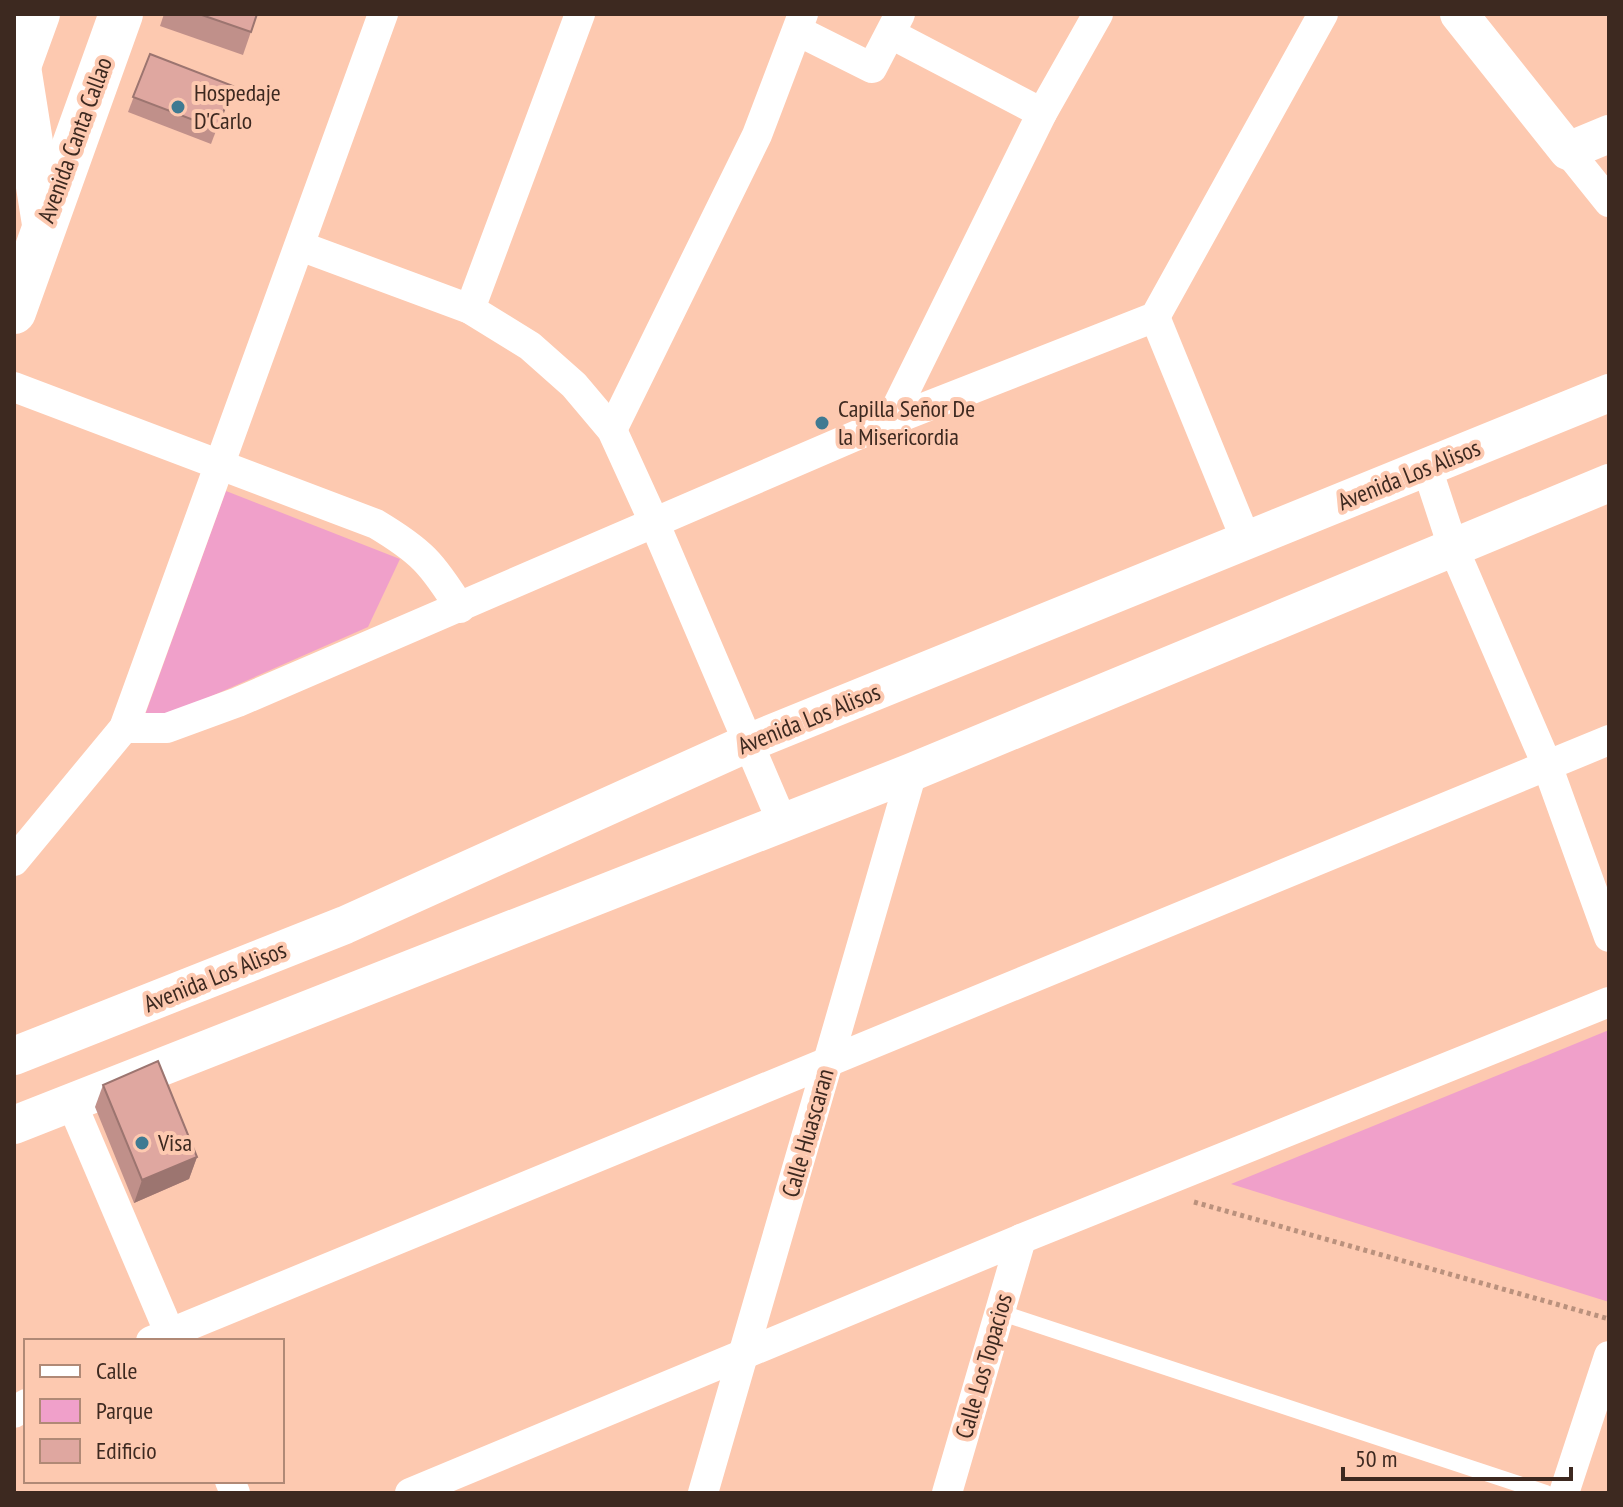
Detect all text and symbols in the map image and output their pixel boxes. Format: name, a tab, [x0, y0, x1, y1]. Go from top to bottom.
street label: Avenida Canta Callao	[30, 53, 119, 227]
place label: Hospedaje D'Carlo	[194, 77, 281, 136]
marker: Hospedaje D'Carlo	[169, 98, 187, 116]
place label: Capilla Señor De la Misericordia	[838, 393, 975, 452]
marker: Capilla Señor De la Misericordia	[813, 414, 831, 432]
street label: Avenida Los Alisos	[1333, 432, 1485, 517]
street label: Avenida Los Alisos	[733, 676, 885, 761]
street label: Avenida Los Alisos	[139, 934, 291, 1019]
street label: Calle Huascaran	[774, 1065, 841, 1201]
place label: Visa	[157, 1127, 192, 1158]
marker: Visa	[133, 1134, 151, 1152]
street label: Calle Los Topacios	[948, 1290, 1019, 1442]
legend	[24, 1339, 284, 1483]
text: Calle	[96, 1355, 137, 1386]
text: Parque	[96, 1395, 153, 1426]
scale bar	[1343, 1431, 1571, 1481]
text: Edificio	[96, 1435, 157, 1466]
text: 50 m	[1355, 1443, 1397, 1474]

